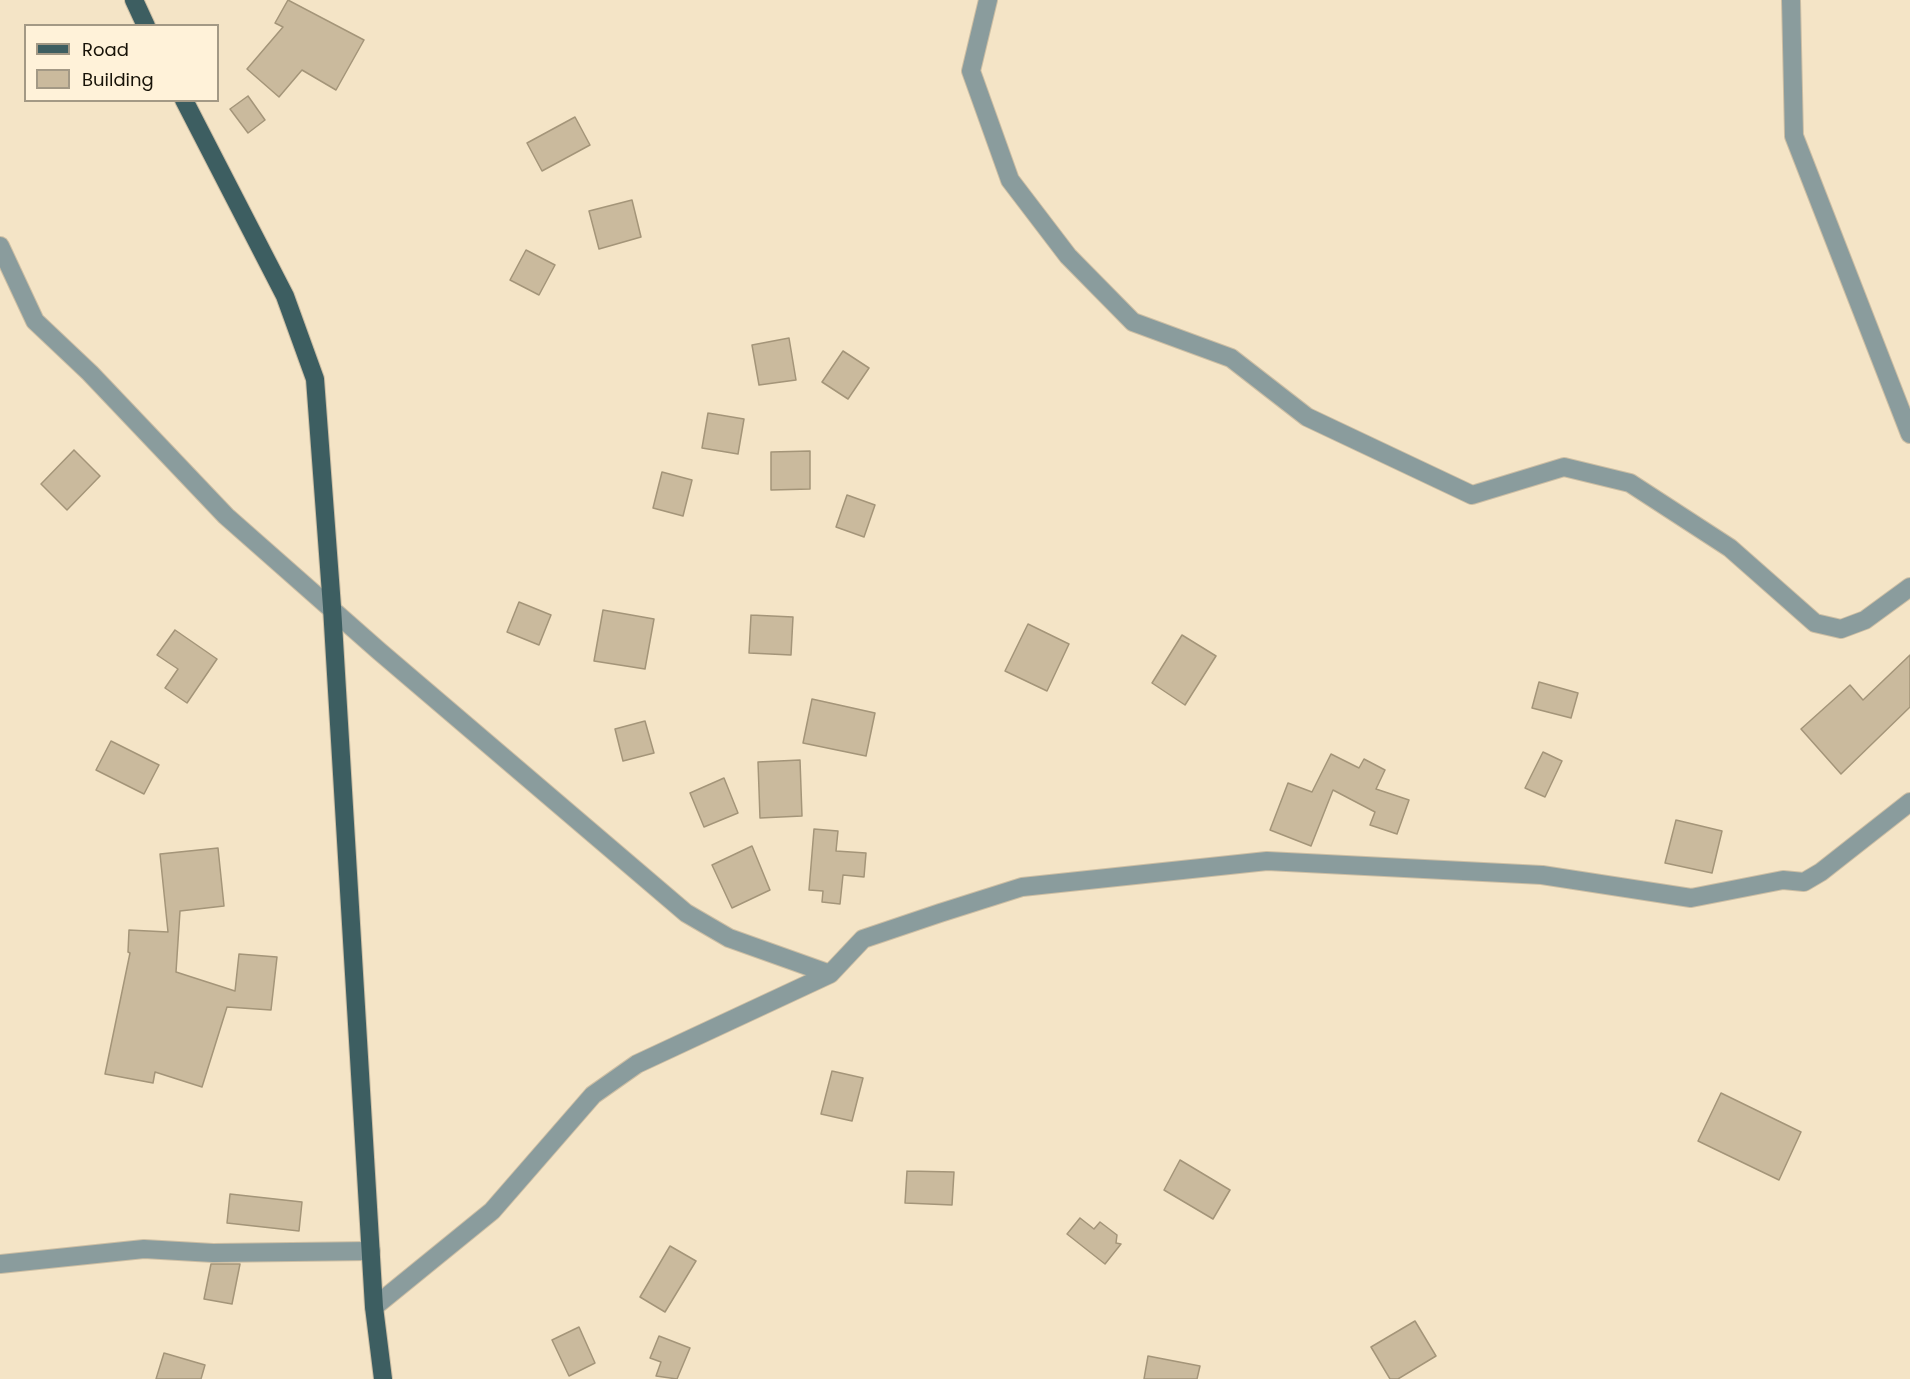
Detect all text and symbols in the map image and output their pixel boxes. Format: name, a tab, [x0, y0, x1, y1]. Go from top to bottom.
legend	[24, 24, 219, 102]
text: Road	[82, 37, 129, 62]
text: Building	[82, 67, 154, 92]

